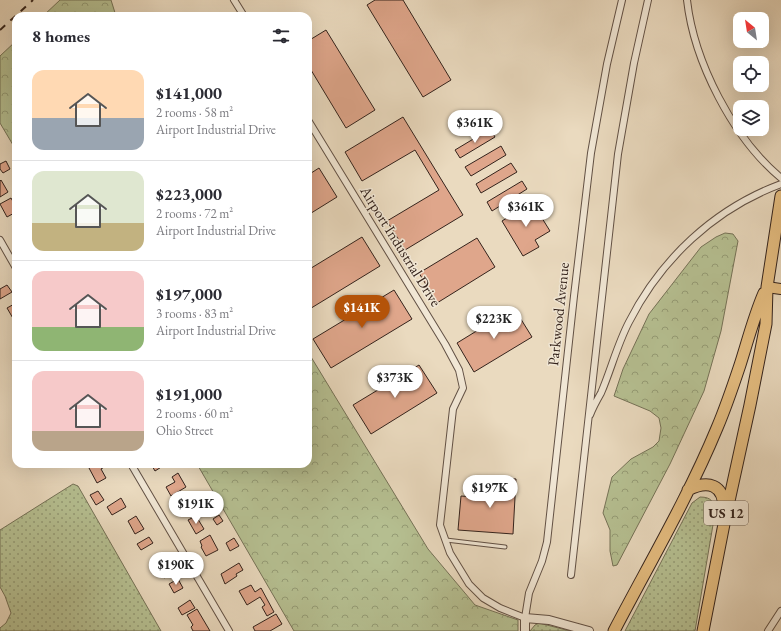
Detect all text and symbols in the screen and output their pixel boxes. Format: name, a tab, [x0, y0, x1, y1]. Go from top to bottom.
north arrow	[733, 12, 769, 48]
map controls	[733, 12, 769, 136]
text: 8 homes	[32, 25, 90, 47]
icon: filters	[270, 25, 292, 47]
button: locate	[733, 56, 769, 92]
text: $141,000	[156, 82, 222, 104]
icon: home	[64, 86, 112, 134]
button: layers	[733, 100, 769, 136]
text: 2 rooms · 58 m²	[156, 104, 233, 121]
pin: $361K	[447, 110, 503, 144]
text: $361K	[457, 114, 493, 131]
text: Airport Industrial Drive	[156, 121, 276, 138]
street label: Airport Industrial Drive	[356, 181, 446, 310]
text: $223,000	[156, 183, 222, 205]
icon: home	[64, 187, 112, 235]
pin: $361K	[498, 194, 554, 228]
text: $361K	[508, 198, 544, 215]
text: 2 rooms · 72 m²	[156, 205, 233, 222]
text: Airport Industrial Drive	[156, 222, 276, 239]
street label: Parkwood Avenue	[543, 261, 573, 367]
text: $197,000	[156, 283, 222, 305]
icon: home	[64, 287, 112, 335]
pin: $141K	[334, 295, 390, 329]
text: $141K	[344, 299, 380, 316]
text: 3 rooms · 83 m²	[156, 305, 233, 322]
pin: $223K	[466, 306, 522, 340]
text: $223K	[476, 310, 512, 327]
text: Airport Industrial Drive	[156, 322, 276, 339]
pin: $373K	[367, 365, 423, 399]
text: $373K	[377, 369, 413, 386]
text: $191,000	[156, 383, 222, 405]
icon: home	[64, 387, 112, 435]
text: 2 rooms · 60 m²	[156, 405, 233, 422]
text: Ohio Street	[156, 422, 213, 439]
pin: $197K	[462, 475, 518, 509]
text: $197K	[472, 479, 508, 496]
pin: $191K	[168, 491, 224, 525]
text: $191K	[178, 495, 214, 512]
road number: US 12	[704, 501, 748, 525]
pin: $190K	[148, 552, 204, 586]
text: $190K	[158, 556, 194, 573]

